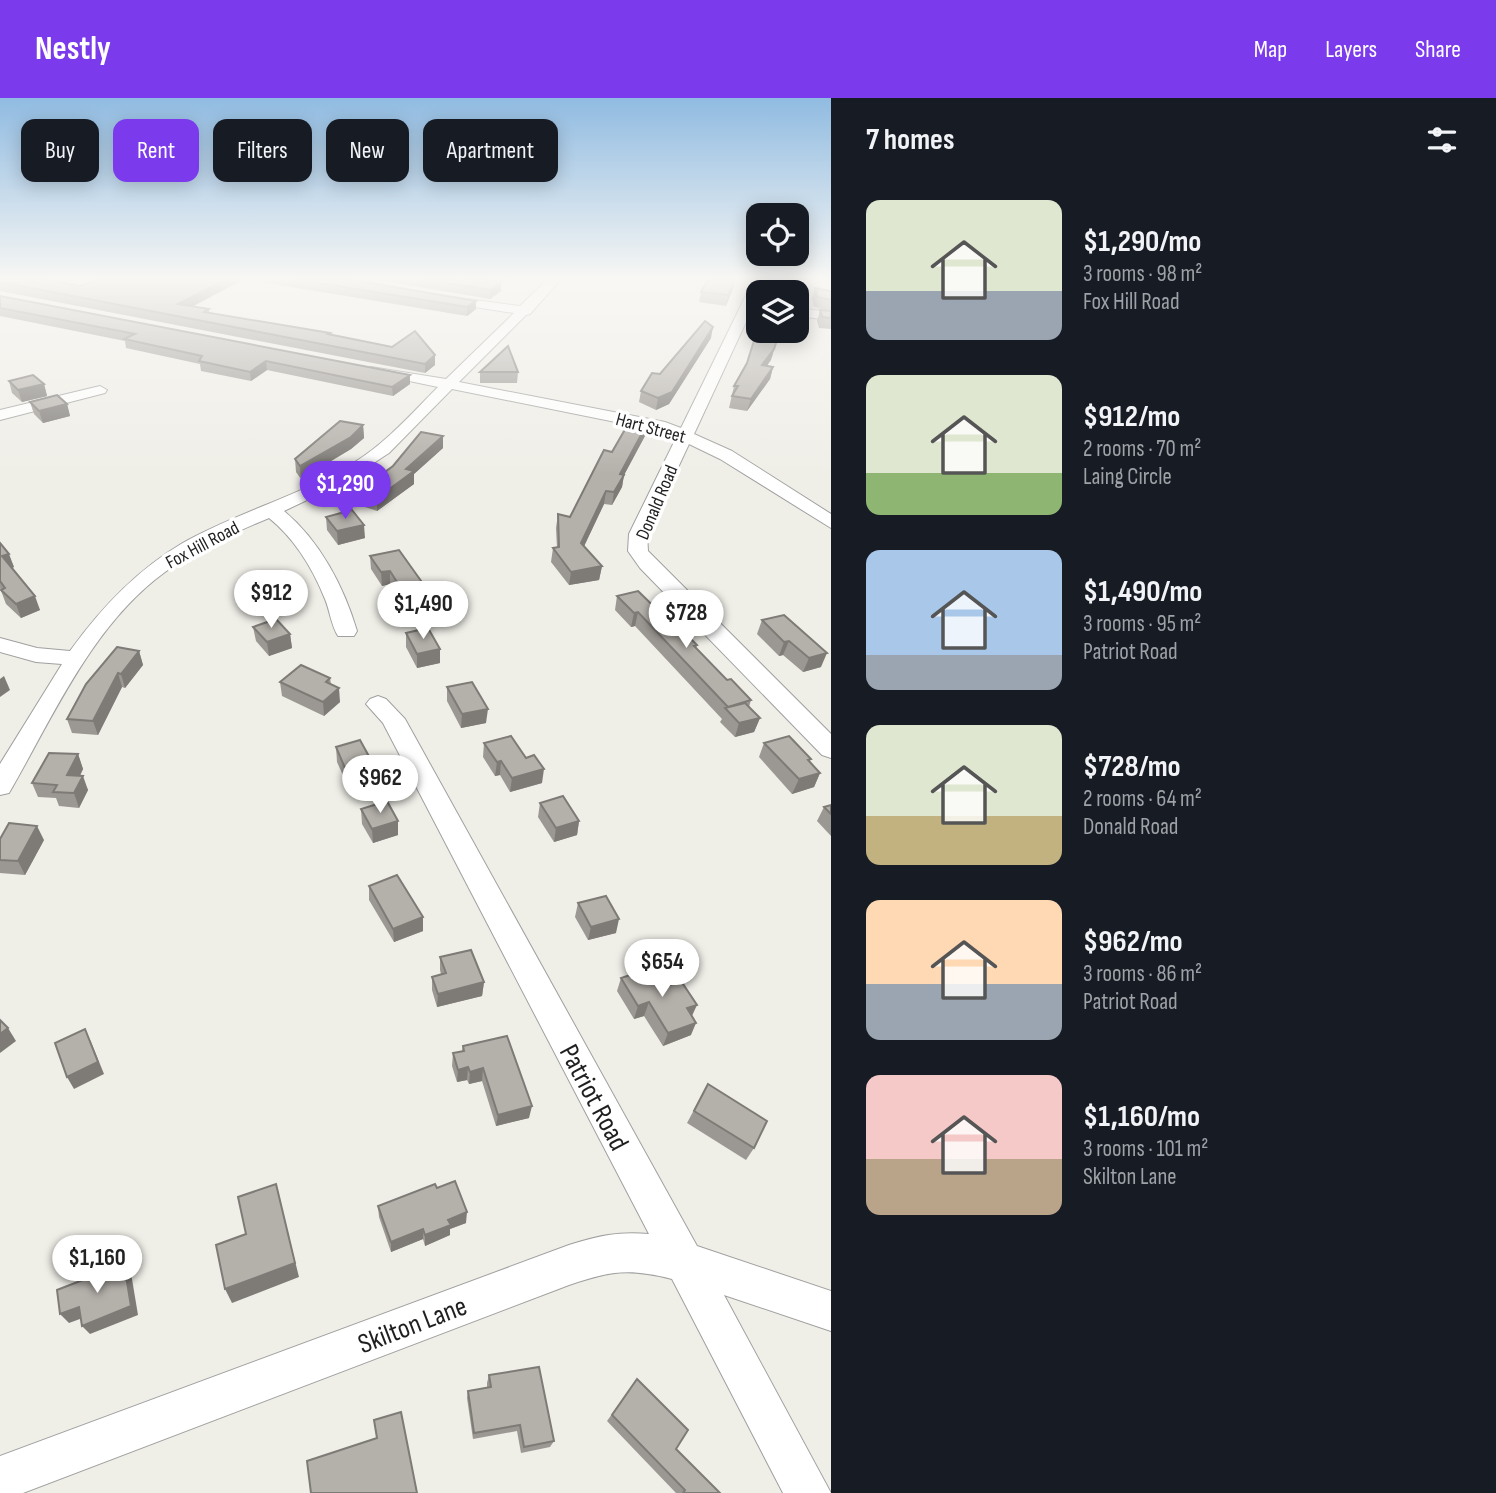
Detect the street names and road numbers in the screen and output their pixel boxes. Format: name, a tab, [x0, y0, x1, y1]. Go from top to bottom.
street label: Hart Street	[613, 408, 688, 449]
street label: Donald Road	[631, 462, 683, 543]
street label: Fox Hill Road	[162, 516, 243, 574]
street label: Patriot Road	[552, 1039, 635, 1156]
street label: Skilton Lane	[353, 1290, 472, 1361]

